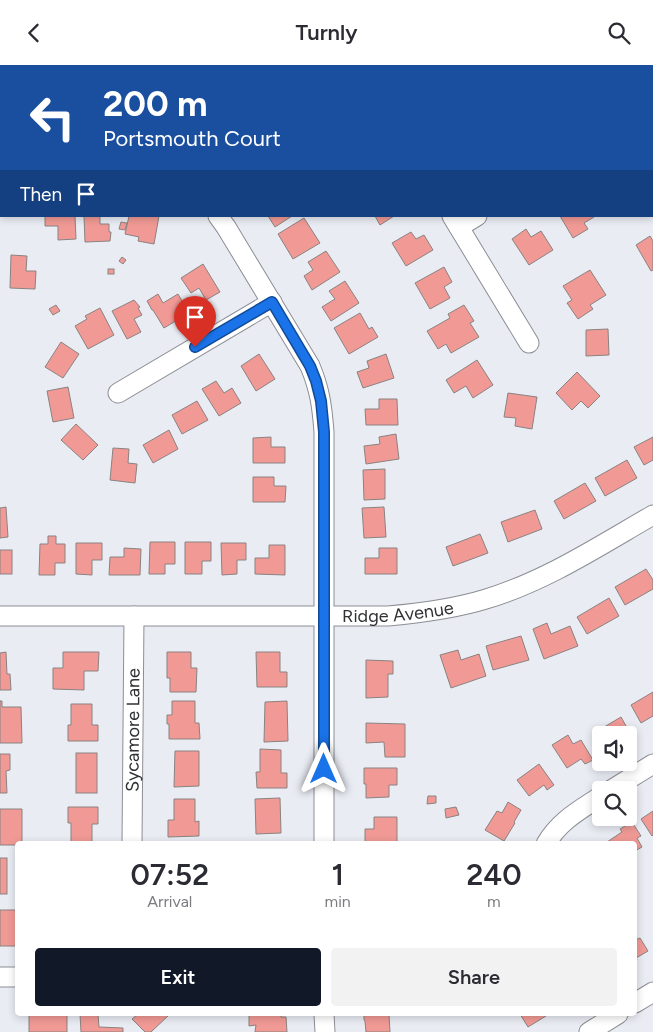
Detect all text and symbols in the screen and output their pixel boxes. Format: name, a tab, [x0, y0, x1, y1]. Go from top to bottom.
icon: back	[20, 19, 48, 47]
text: Turnly	[296, 19, 357, 46]
icon: search	[605, 19, 633, 47]
text: 200 m	[103, 83, 207, 125]
icon: left	[20, 85, 85, 150]
text: Portsmouth Court	[103, 125, 281, 152]
icon: arrive	[72, 180, 100, 208]
text: Then	[20, 183, 62, 206]
pin	[174, 296, 216, 347]
icon: arrive	[181, 303, 209, 331]
street label: Ridge Avenue	[342, 596, 455, 627]
street label: Sycamore Lane	[121, 668, 145, 792]
map controls	[592, 726, 637, 826]
button: sound	[592, 726, 637, 771]
position arrow	[297, 742, 349, 794]
button: search	[592, 781, 637, 826]
text: 07:52	[130, 856, 209, 893]
text: 1	[331, 856, 344, 893]
text: 240	[466, 856, 522, 893]
text: Arrival	[147, 892, 192, 911]
text: min	[325, 892, 351, 911]
text: m	[487, 892, 501, 911]
button: Exit	[35, 948, 321, 1006]
button: Share	[331, 948, 617, 1006]

